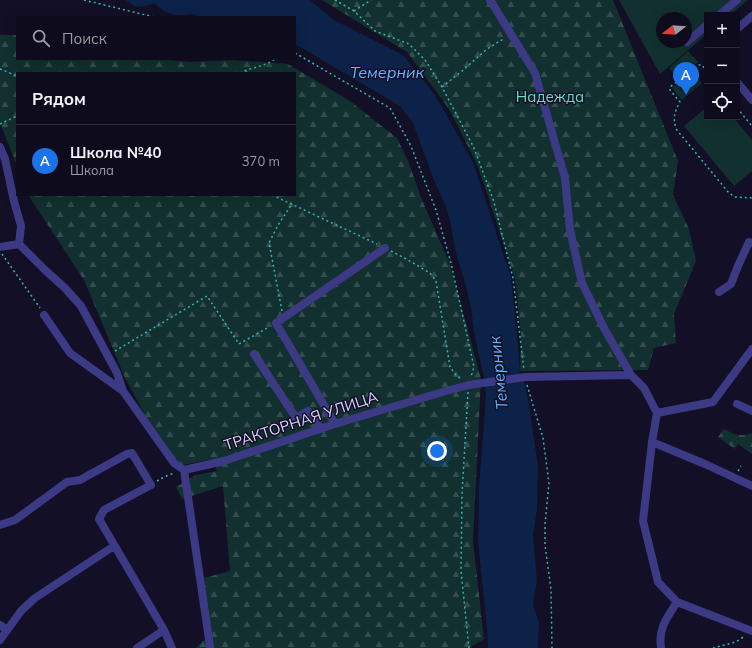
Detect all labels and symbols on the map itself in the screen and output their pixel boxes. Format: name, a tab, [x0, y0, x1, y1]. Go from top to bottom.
north arrow	[656, 12, 692, 48]
water label: Темерник	[350, 62, 425, 82]
pin: A	[673, 62, 699, 95]
park label: Надежда	[516, 87, 584, 106]
water label: Темерник	[484, 335, 512, 411]
street label: ТРАКТОРНАЯ УЛИЦА	[221, 387, 380, 454]
your location	[427, 441, 447, 461]

